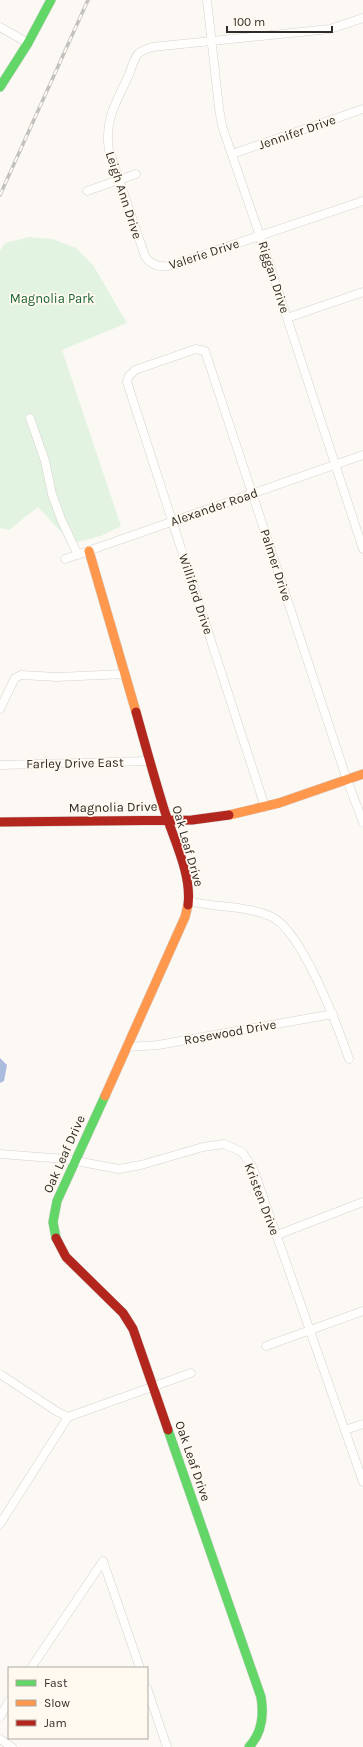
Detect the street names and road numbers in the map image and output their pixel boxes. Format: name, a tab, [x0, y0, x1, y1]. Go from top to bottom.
street label: Jennifer Drive	[256, 112, 338, 152]
street label: Leigh Ann Drive	[103, 149, 145, 241]
street label: Valerie Drive	[167, 235, 241, 272]
street label: Riggan Drive	[255, 239, 293, 315]
street label: Alexander Road	[168, 485, 260, 529]
street label: Palmer Drive	[257, 527, 295, 603]
street label: Williford Drive	[176, 552, 216, 637]
street label: Farley Drive East	[26, 755, 124, 771]
street label: Magnolia Drive	[69, 799, 158, 815]
street label: Oak Leaf Drive	[169, 804, 207, 889]
street label: Rosewood Drive	[183, 1016, 278, 1047]
street label: Oak Leaf Drive	[40, 1112, 88, 1195]
street label: Kristen Drive	[241, 1161, 283, 1238]
street label: Oak Leaf Drive	[172, 1419, 214, 1503]

